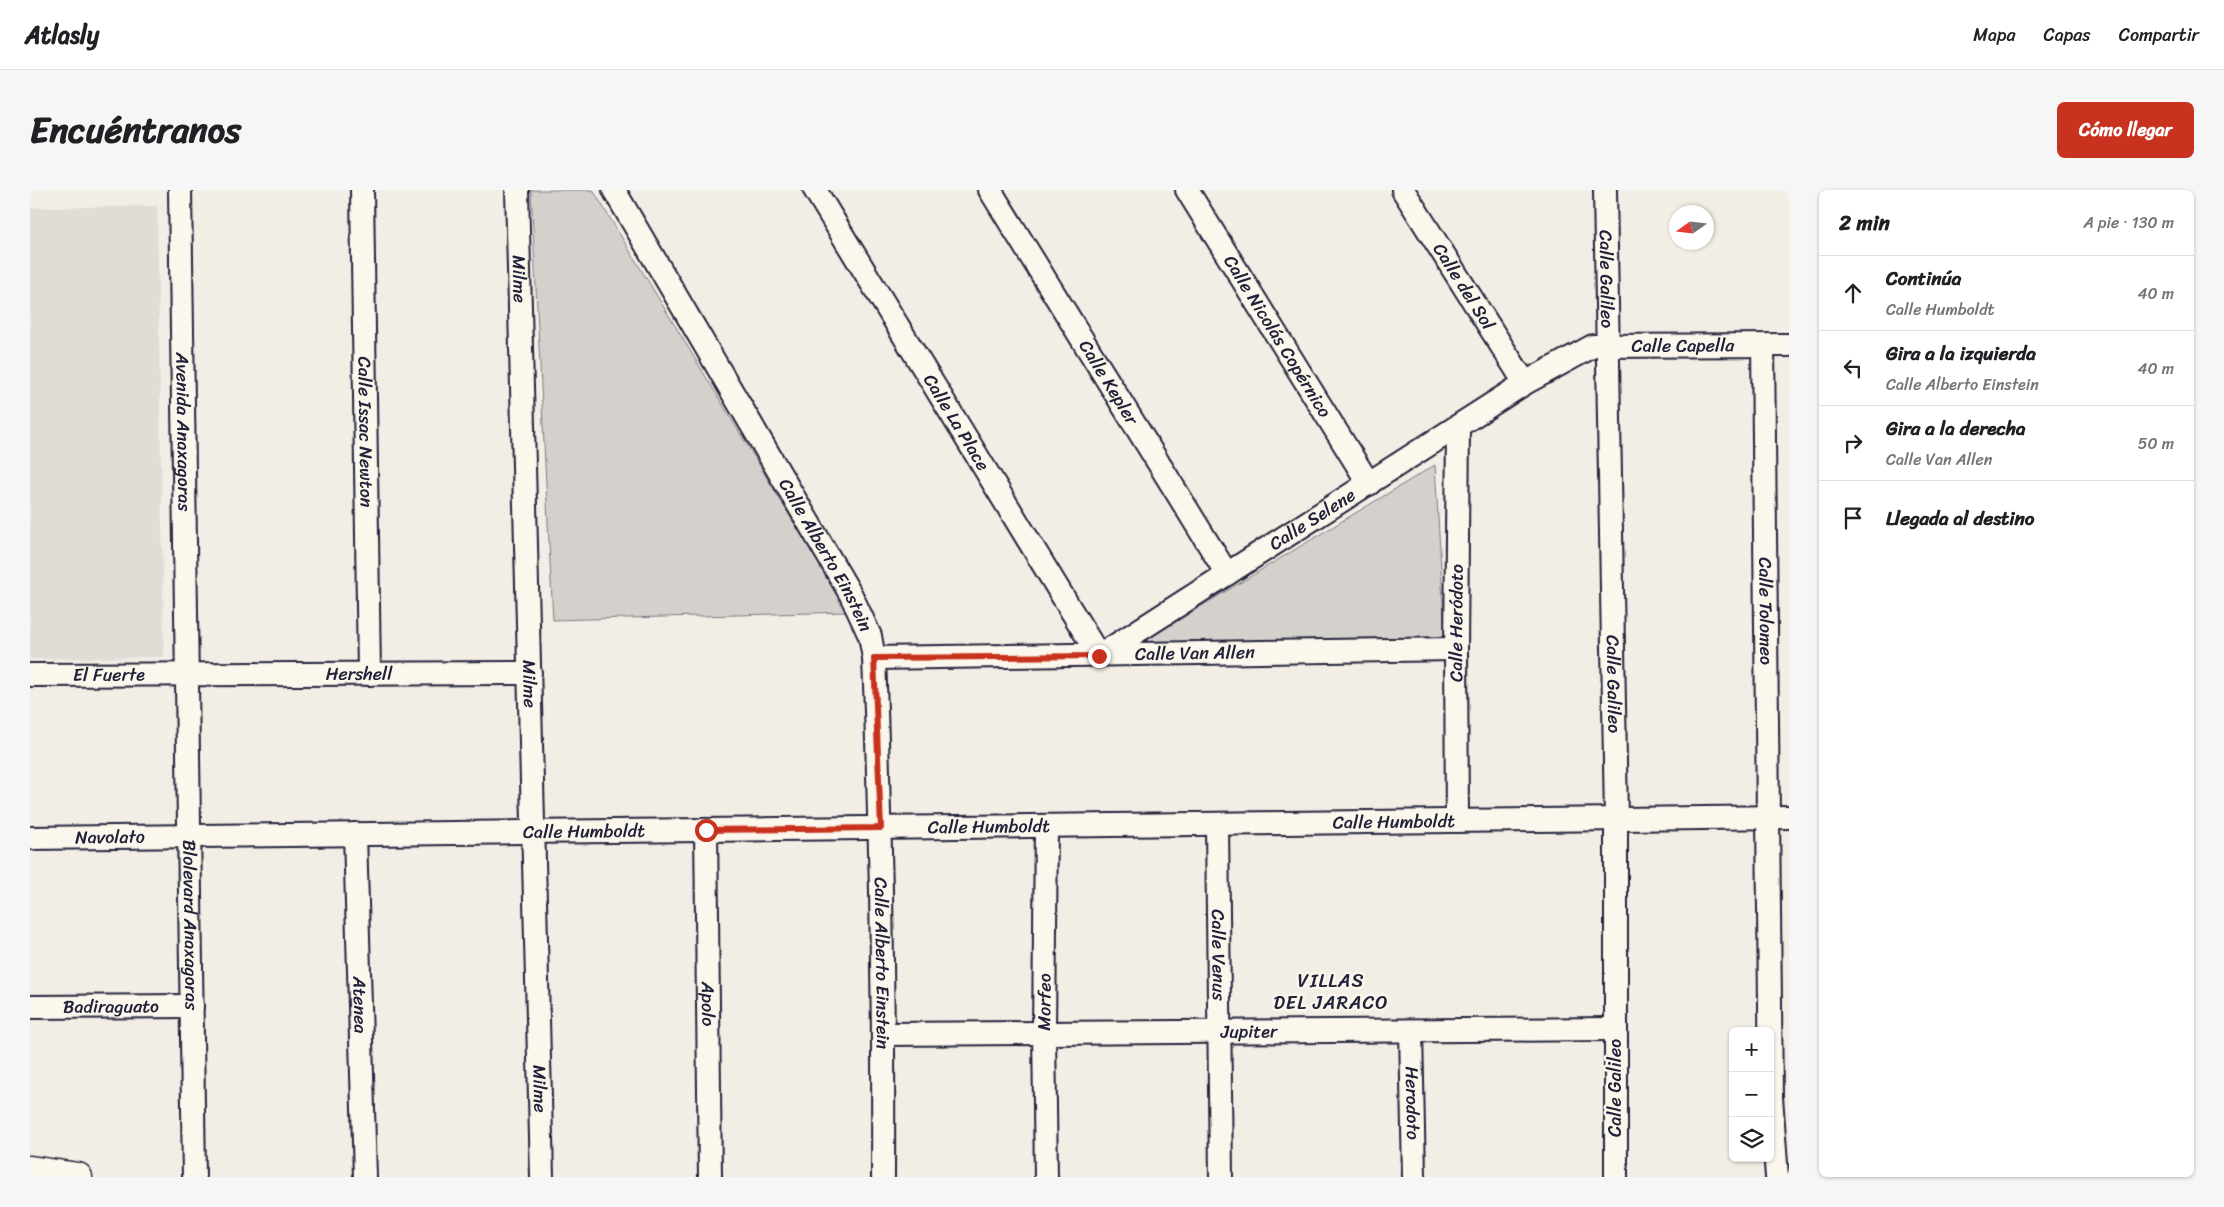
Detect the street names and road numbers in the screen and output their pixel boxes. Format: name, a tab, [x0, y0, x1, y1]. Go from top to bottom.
street label: Calle Galileo	[1590, 230, 1623, 328]
street label: Calle del Sol	[1424, 236, 1504, 337]
street label: Calle Nicolás Copérnico	[1215, 248, 1340, 424]
street label: Milme	[503, 255, 536, 303]
street label: Calle Capella	[1631, 329, 1735, 362]
street label: Calle Kepler	[1070, 333, 1148, 433]
street label: Avenida Anaxagoras	[166, 351, 201, 512]
street label: Calle Issac Newton	[348, 356, 383, 508]
street label: Calle La Place	[914, 367, 999, 477]
street label: Calle Alberto Einstein	[770, 472, 882, 637]
street label: Calle Selene	[1262, 479, 1362, 559]
street label: Calle Tolomeo	[1749, 557, 1782, 665]
street label: Calle Heródoto	[1440, 564, 1473, 682]
street label: Calle Galileo	[1597, 635, 1630, 733]
street label: Calle Van Allen	[1135, 636, 1255, 670]
street label: Hershell	[326, 658, 393, 690]
street label: El Fuerte	[73, 659, 145, 691]
street label: Milme	[513, 659, 546, 708]
street label: Calle Humboldt	[1333, 805, 1455, 838]
street label: Calle Humboldt	[928, 810, 1050, 843]
street label: Calle Humboldt	[523, 815, 645, 848]
street label: Navolato	[75, 821, 145, 853]
street label: Blolevard Anaxagoras	[173, 839, 208, 1011]
street label: Calle Alberto Einstein	[865, 877, 899, 1050]
street label: Calle Venus	[1202, 909, 1235, 1002]
street label: Morfeo	[1028, 973, 1061, 1031]
street label: Atenea	[343, 975, 377, 1034]
street label: Apolo	[692, 980, 724, 1027]
street label: Badiraguato	[63, 990, 159, 1023]
street label: Jupiter	[1220, 1015, 1279, 1048]
street label: Calle Galileo	[1599, 1039, 1631, 1137]
street label: Milme	[523, 1064, 556, 1113]
street label: Herodoto	[1396, 1066, 1429, 1140]

